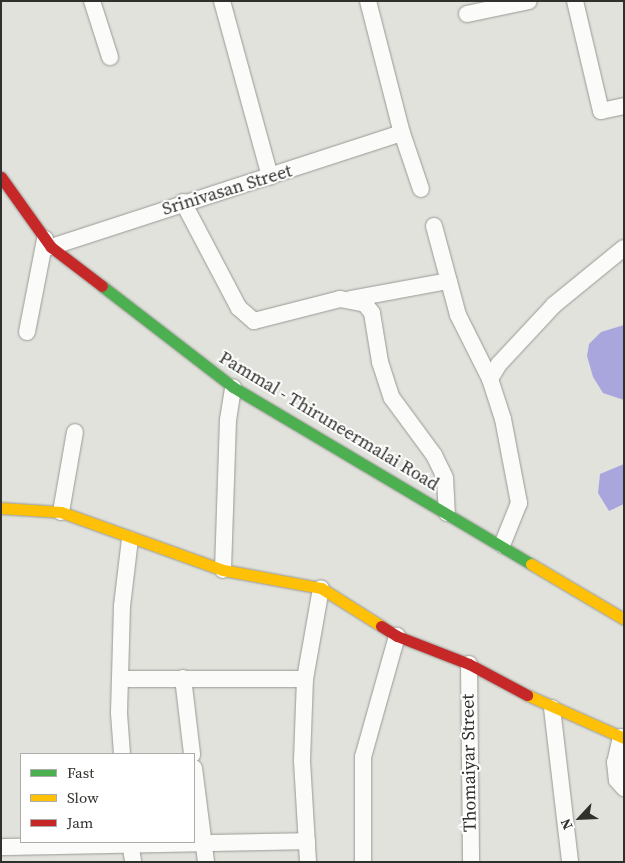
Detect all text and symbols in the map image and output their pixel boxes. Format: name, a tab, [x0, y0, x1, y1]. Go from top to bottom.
street label: Srinivasan Street	[159, 160, 295, 220]
street label: Pammal - Thiruneermalai Road	[215, 347, 443, 495]
street label: Thomaiyar Street	[457, 694, 481, 832]
legend	[20, 753, 195, 843]
text: Fast	[67, 762, 94, 783]
text: Slow	[67, 787, 99, 808]
north arrow	[555, 793, 605, 843]
text: Jam	[67, 812, 93, 833]
text: N	[555, 815, 578, 833]

